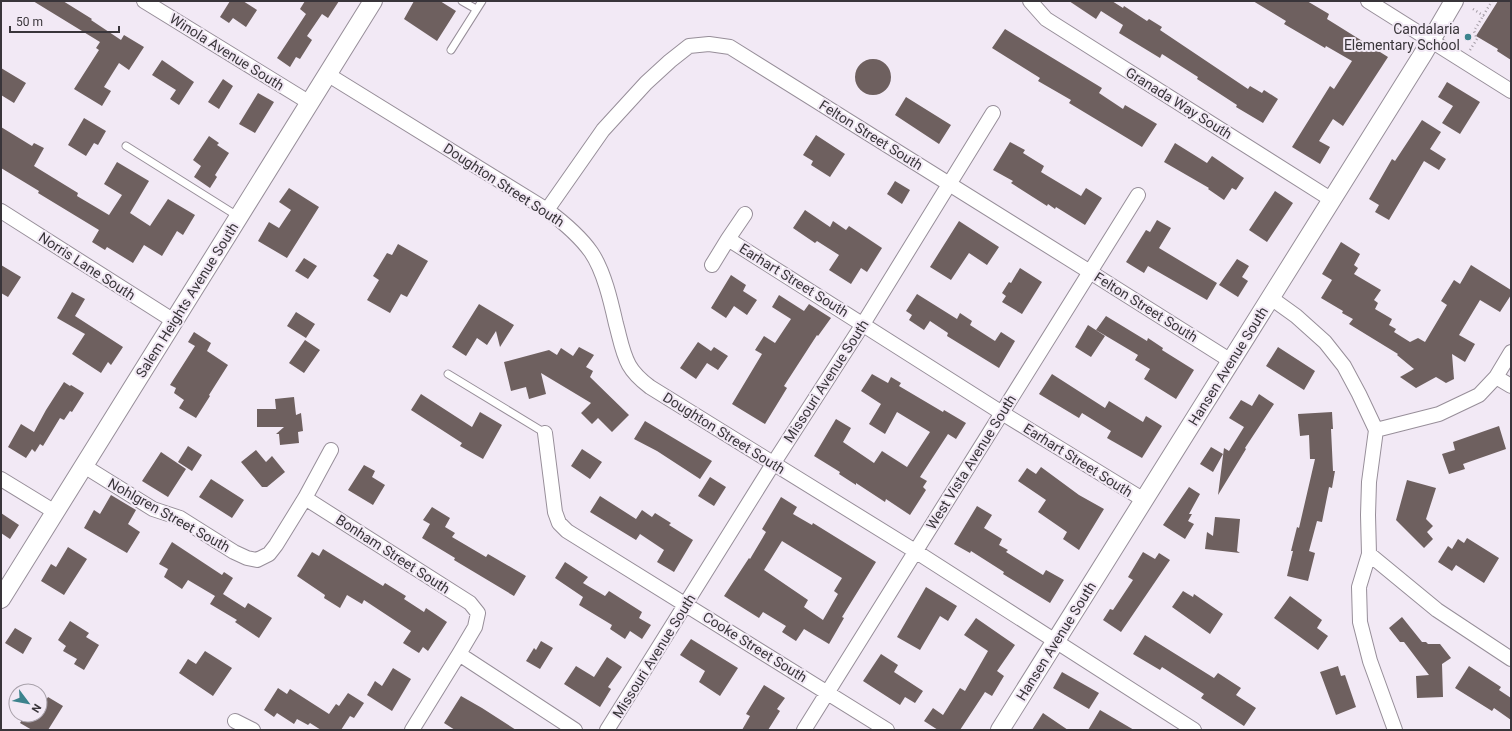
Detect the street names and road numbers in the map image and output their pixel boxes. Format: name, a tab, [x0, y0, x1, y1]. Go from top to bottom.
street label: Winola Avenue South	[167, 10, 287, 94]
street label: Granada Way South	[1123, 64, 1235, 142]
street label: Felton Street South	[816, 97, 926, 173]
street label: Doughton Street South	[441, 140, 567, 230]
street label: Salem Heights Avenue South	[133, 220, 241, 380]
street label: Norris Lane South	[36, 229, 138, 303]
street label: Earhart Street South	[737, 240, 851, 320]
street label: Felton Street South	[1091, 269, 1201, 345]
street label: Hansen Avenue South	[1185, 304, 1271, 428]
street label: Missouri Avenue South	[780, 317, 872, 445]
street label: Doughton Street South	[660, 389, 788, 477]
street label: West Vista Avenue South	[923, 392, 1019, 532]
street label: Earhart Street South	[1021, 420, 1135, 500]
street label: Nohlgren Street South	[105, 475, 233, 555]
street label: Bonham Street South	[333, 511, 453, 597]
street label: Hansen Avenue South	[1013, 579, 1099, 703]
street label: Missouri Avenue South	[609, 591, 699, 721]
street label: Cooke Street South	[700, 609, 810, 685]

